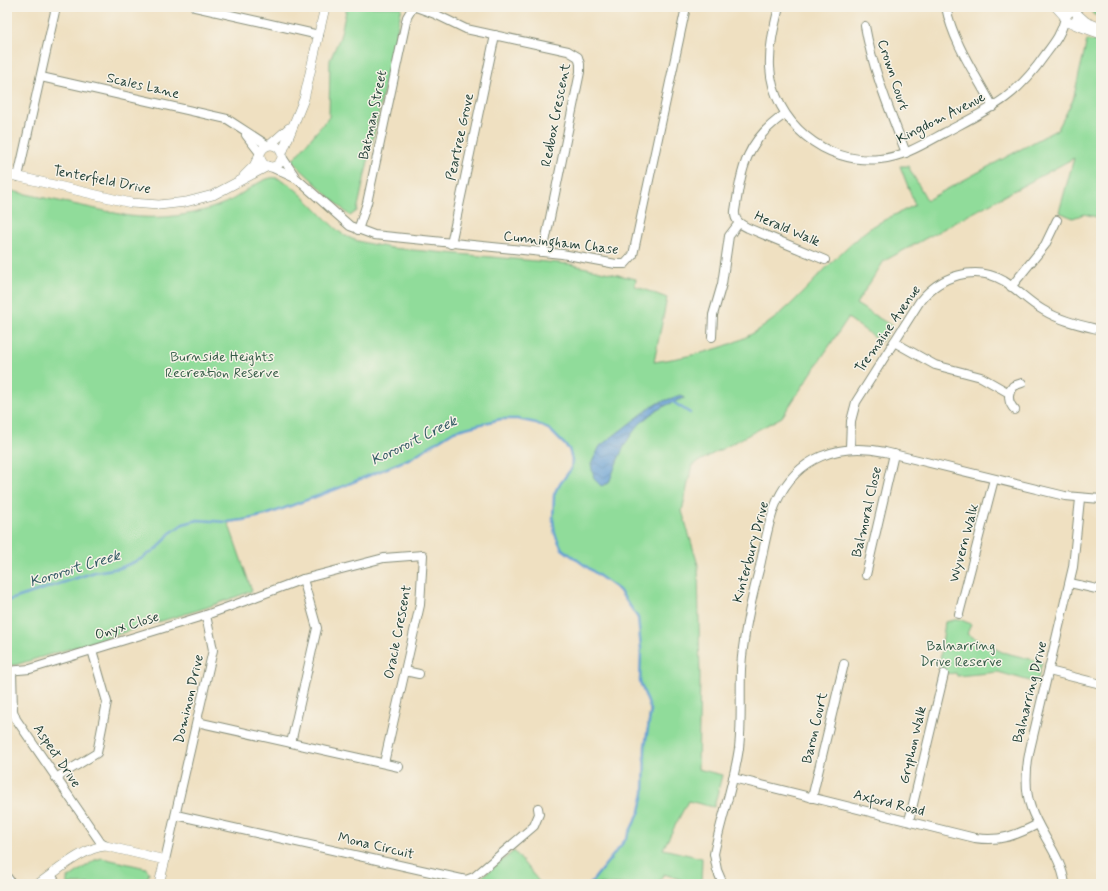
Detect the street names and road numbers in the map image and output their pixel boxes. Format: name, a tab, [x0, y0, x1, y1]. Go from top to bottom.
street label: Crown Court	[873, 37, 913, 113]
street label: Redbox Crescent	[537, 61, 575, 168]
street label: Scales Lane	[105, 69, 181, 103]
street label: Batman Street	[355, 69, 391, 161]
street label: Kingdom Avenue	[894, 88, 989, 149]
street label: Peartree Grove	[442, 92, 478, 182]
street label: Tenterfield Drive	[52, 162, 152, 198]
street label: Herald Walk	[751, 207, 823, 251]
street label: Cunningham Chase	[502, 227, 620, 261]
street label: Tremaine Avenue	[851, 282, 925, 376]
street label: Balmoral Close	[848, 465, 886, 559]
street label: Kinterbury Drive	[729, 499, 773, 605]
street label: Wyvern Walk	[945, 502, 983, 584]
street label: Oracle Crescent	[380, 583, 416, 680]
street label: Onyx Close	[93, 608, 161, 644]
street label: Balnarring Drive	[1009, 639, 1051, 745]
street label: Dominon Drive	[170, 653, 208, 745]
street label: Baron Court	[798, 690, 832, 765]
street label: Gryphon Walk	[895, 704, 931, 786]
street label: Aspect Drive	[29, 721, 85, 791]
street label: Axford Road	[851, 785, 927, 822]
street label: Mona Circuit	[336, 828, 416, 864]

